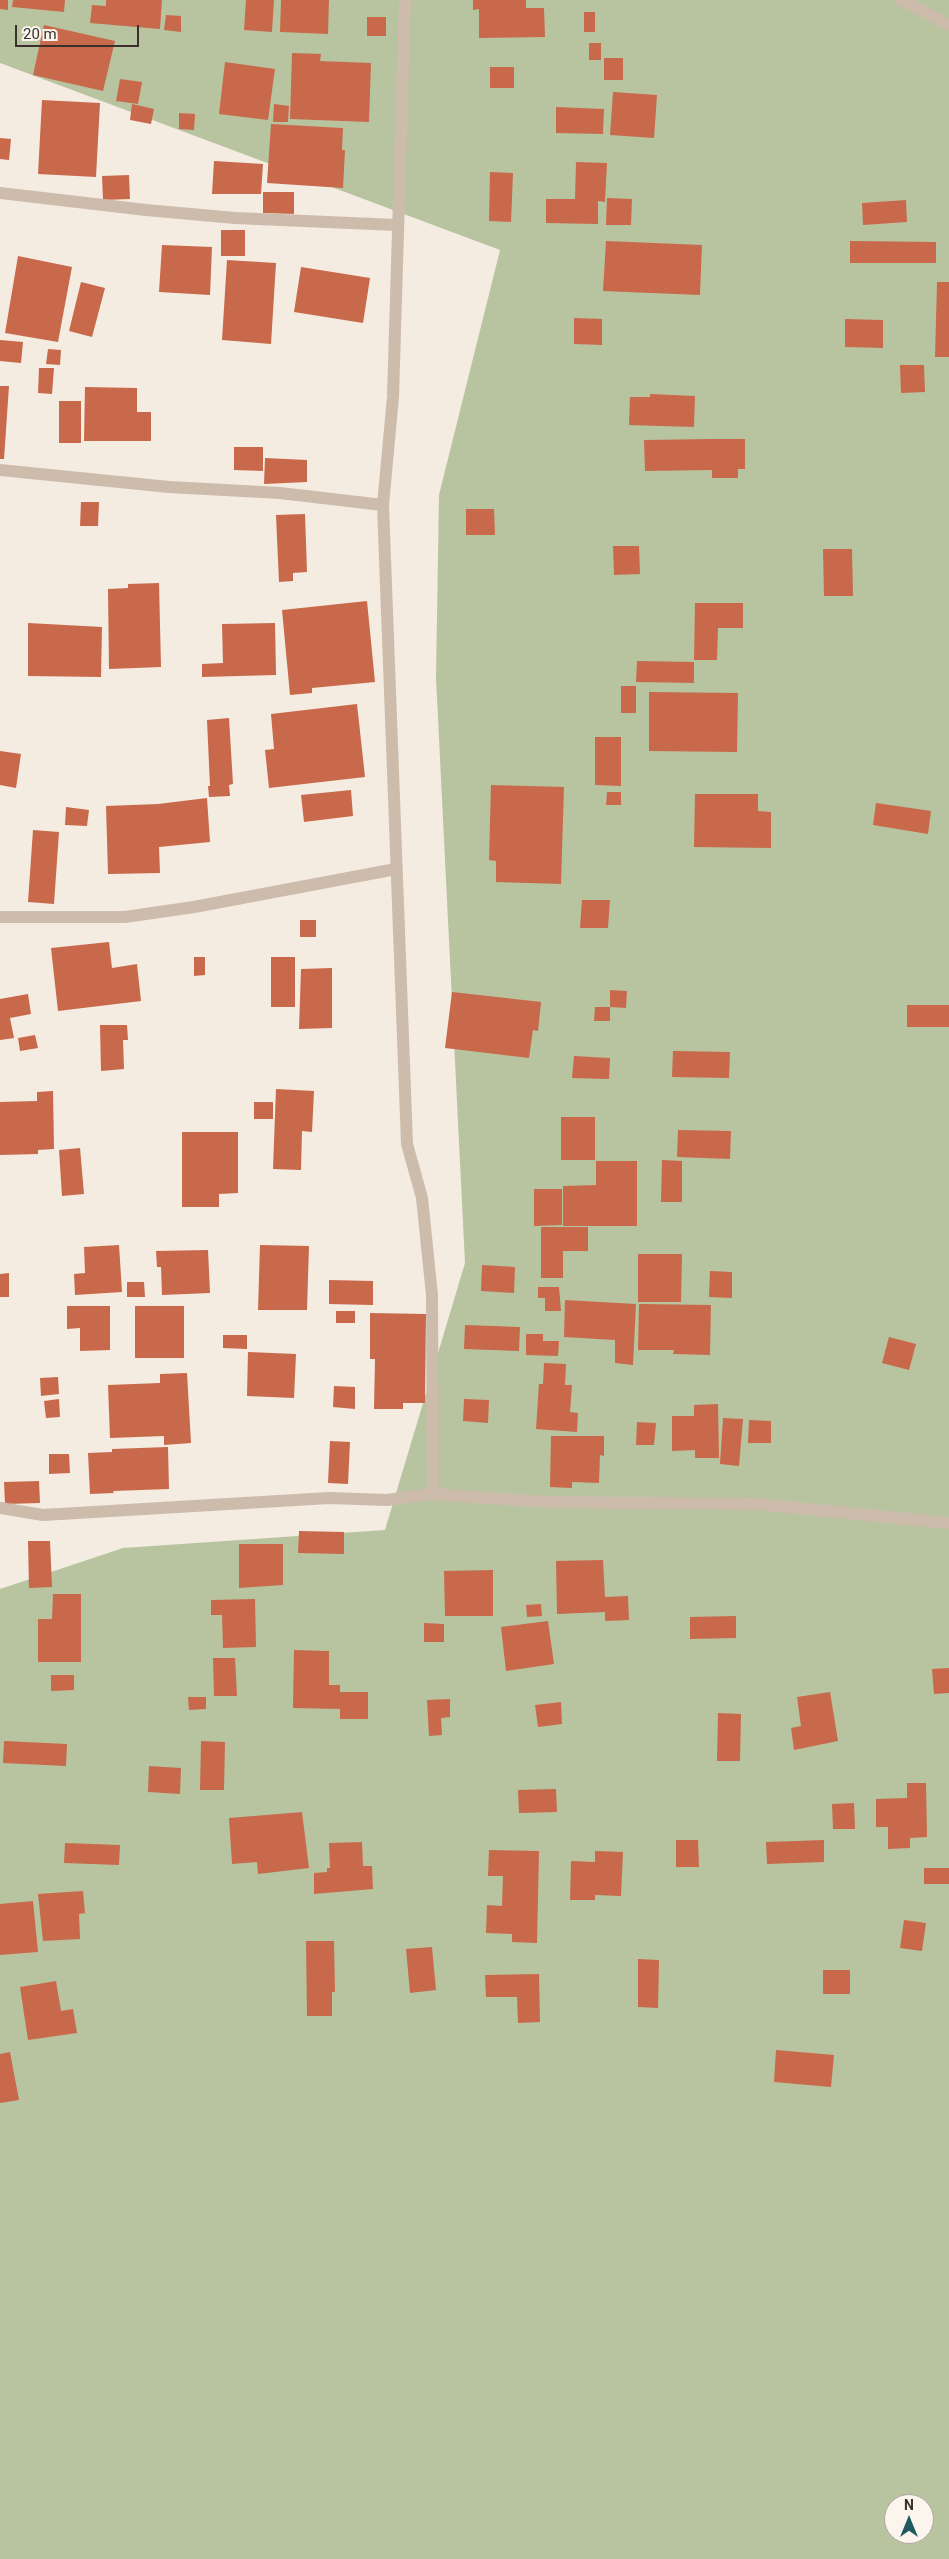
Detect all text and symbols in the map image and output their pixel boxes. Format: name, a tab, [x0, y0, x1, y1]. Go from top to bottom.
scale bar	[18, 15, 141, 47]
text: 20 m	[23, 25, 57, 43]
north arrow	[884, 2494, 934, 2544]
text: N	[904, 2497, 914, 2513]

